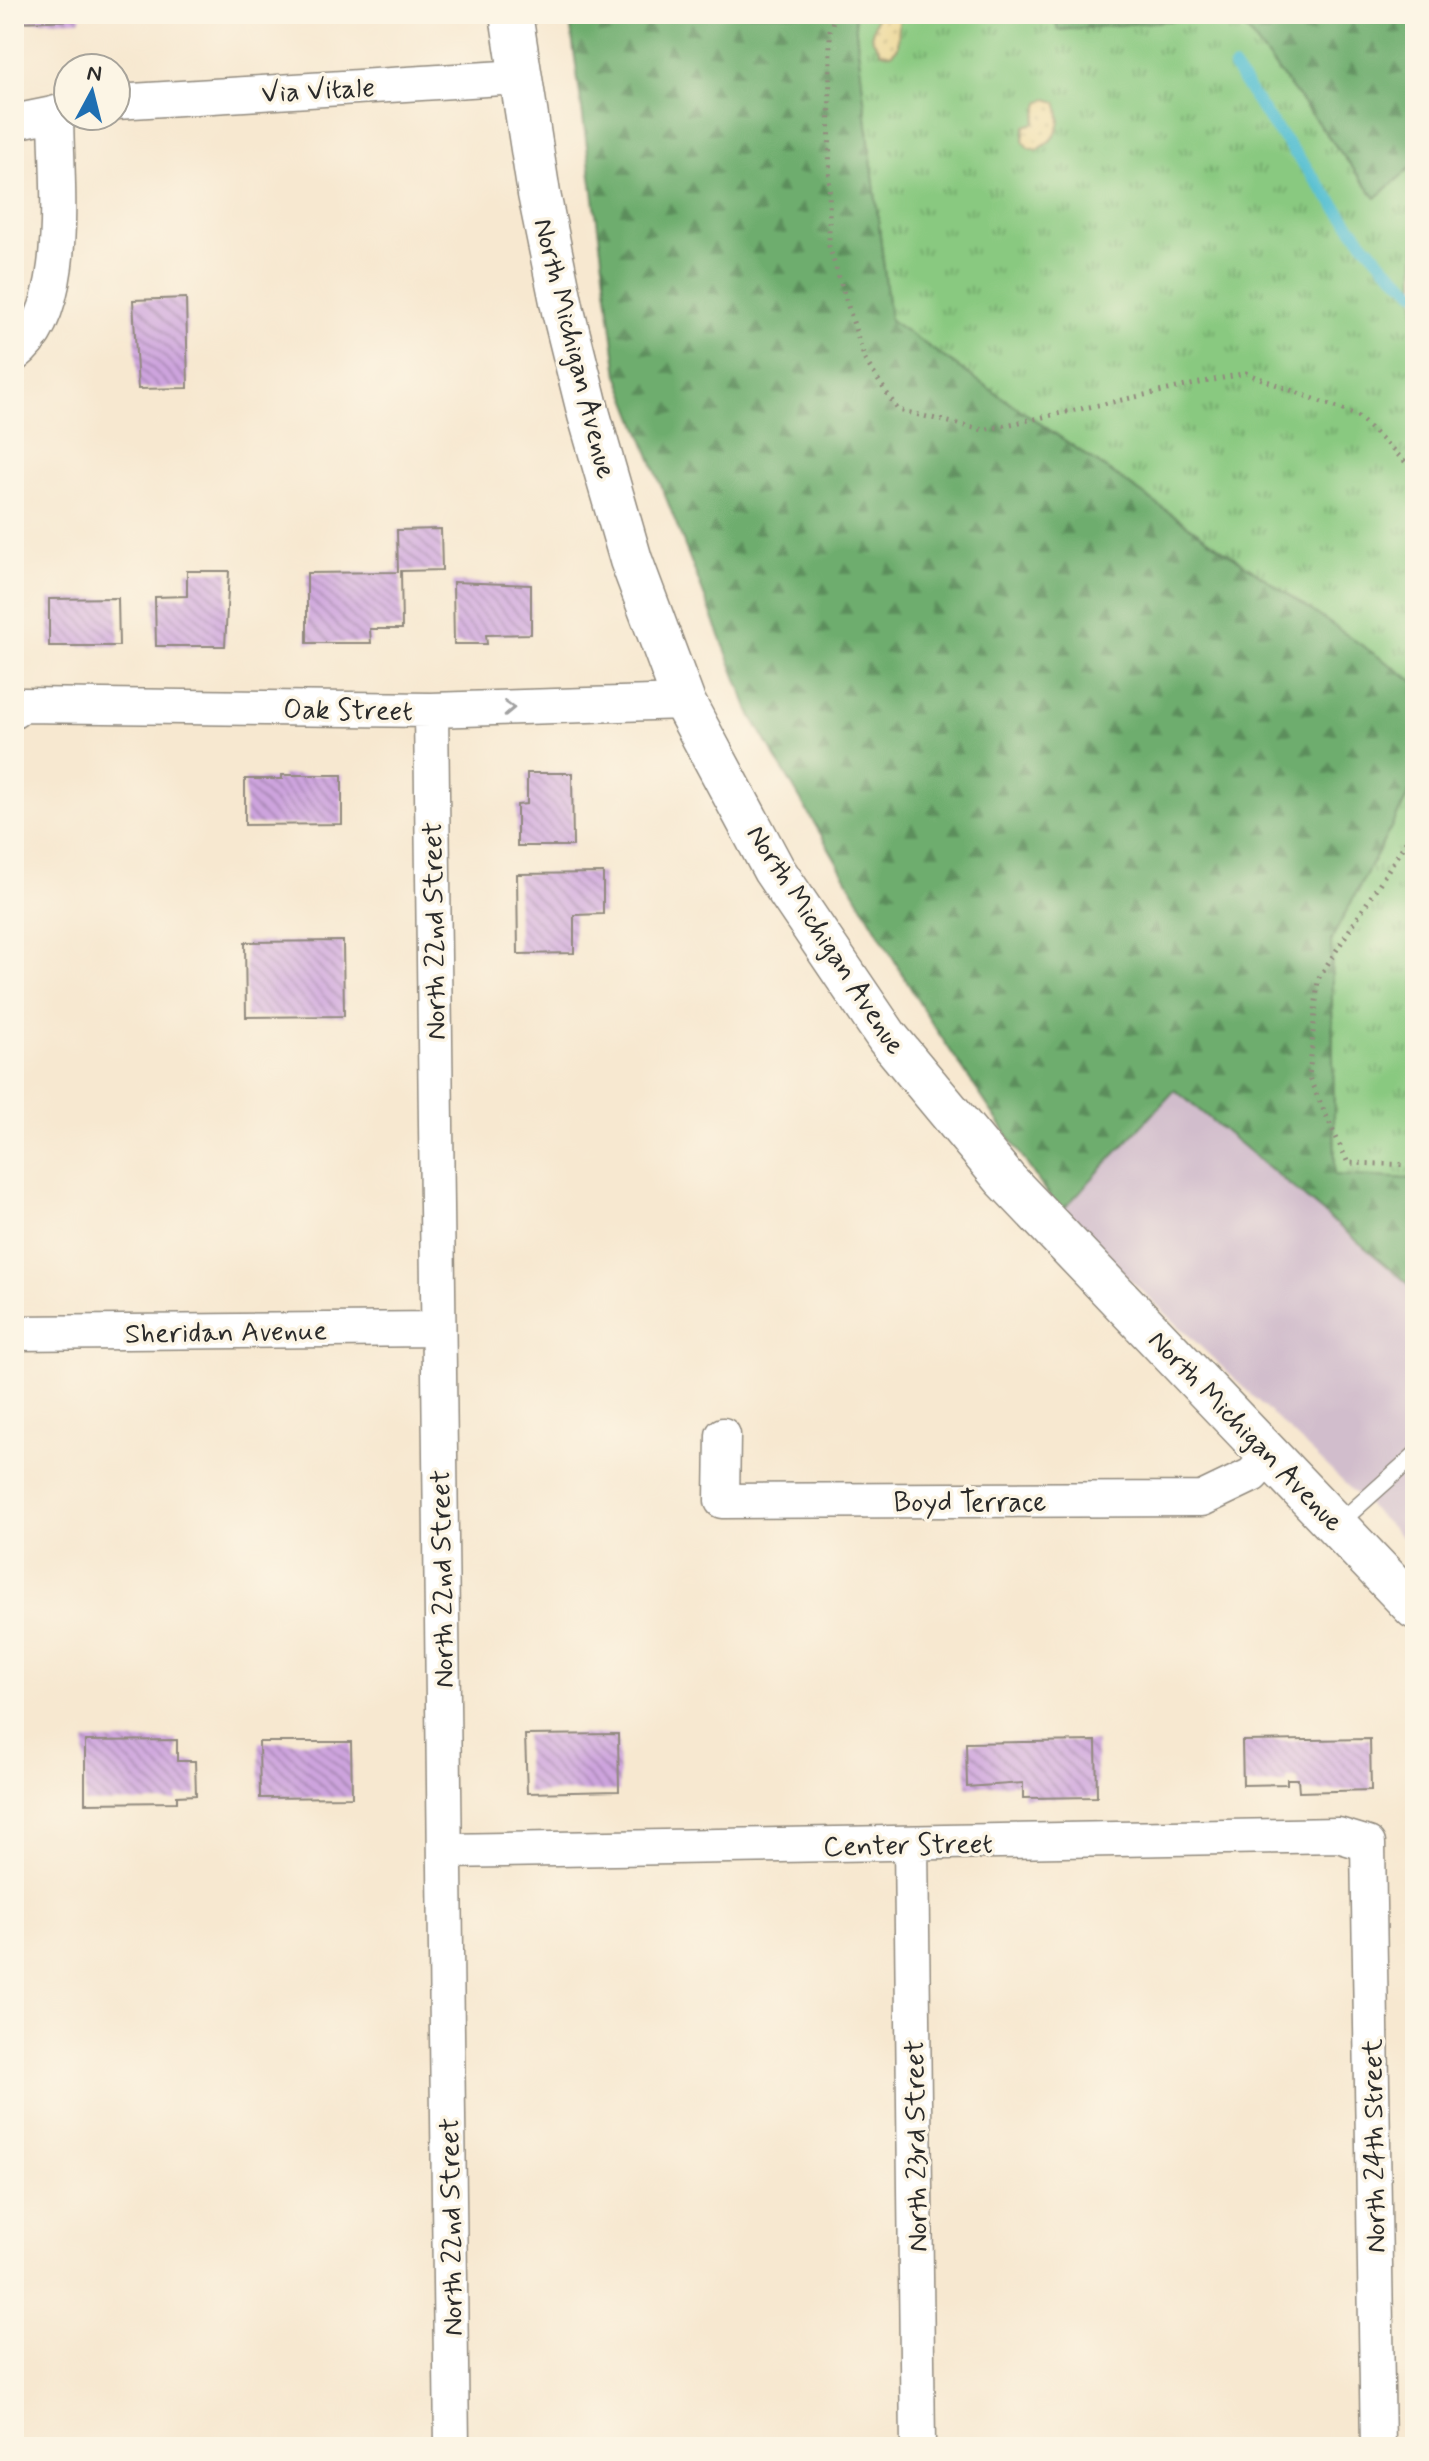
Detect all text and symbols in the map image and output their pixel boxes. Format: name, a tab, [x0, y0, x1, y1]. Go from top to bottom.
north arrow	[52, 52, 132, 132]
text: N	[85, 59, 103, 89]
street label: Via Vitale	[260, 70, 376, 113]
street label: North Michigan Avenue	[523, 215, 624, 483]
street label: Oak Street	[283, 692, 413, 731]
one-way arrow	[503, 699, 516, 716]
street label: North Michigan Avenue	[737, 818, 913, 1062]
street label: North 22nd Street	[415, 821, 456, 1040]
street label: Sheridan Avenue	[125, 1313, 327, 1354]
street label: North Michigan Avenue	[1139, 1323, 1351, 1541]
street label: North 22nd Street	[423, 1469, 464, 1688]
street label: Boyd Terrace	[893, 1485, 1047, 1522]
street label: Center Street	[823, 1827, 993, 1866]
street label: North 24th Street	[1355, 2038, 1396, 2254]
street label: North 23rd Street	[897, 2039, 938, 2253]
street label: North 22nd Street	[432, 2117, 473, 2336]

